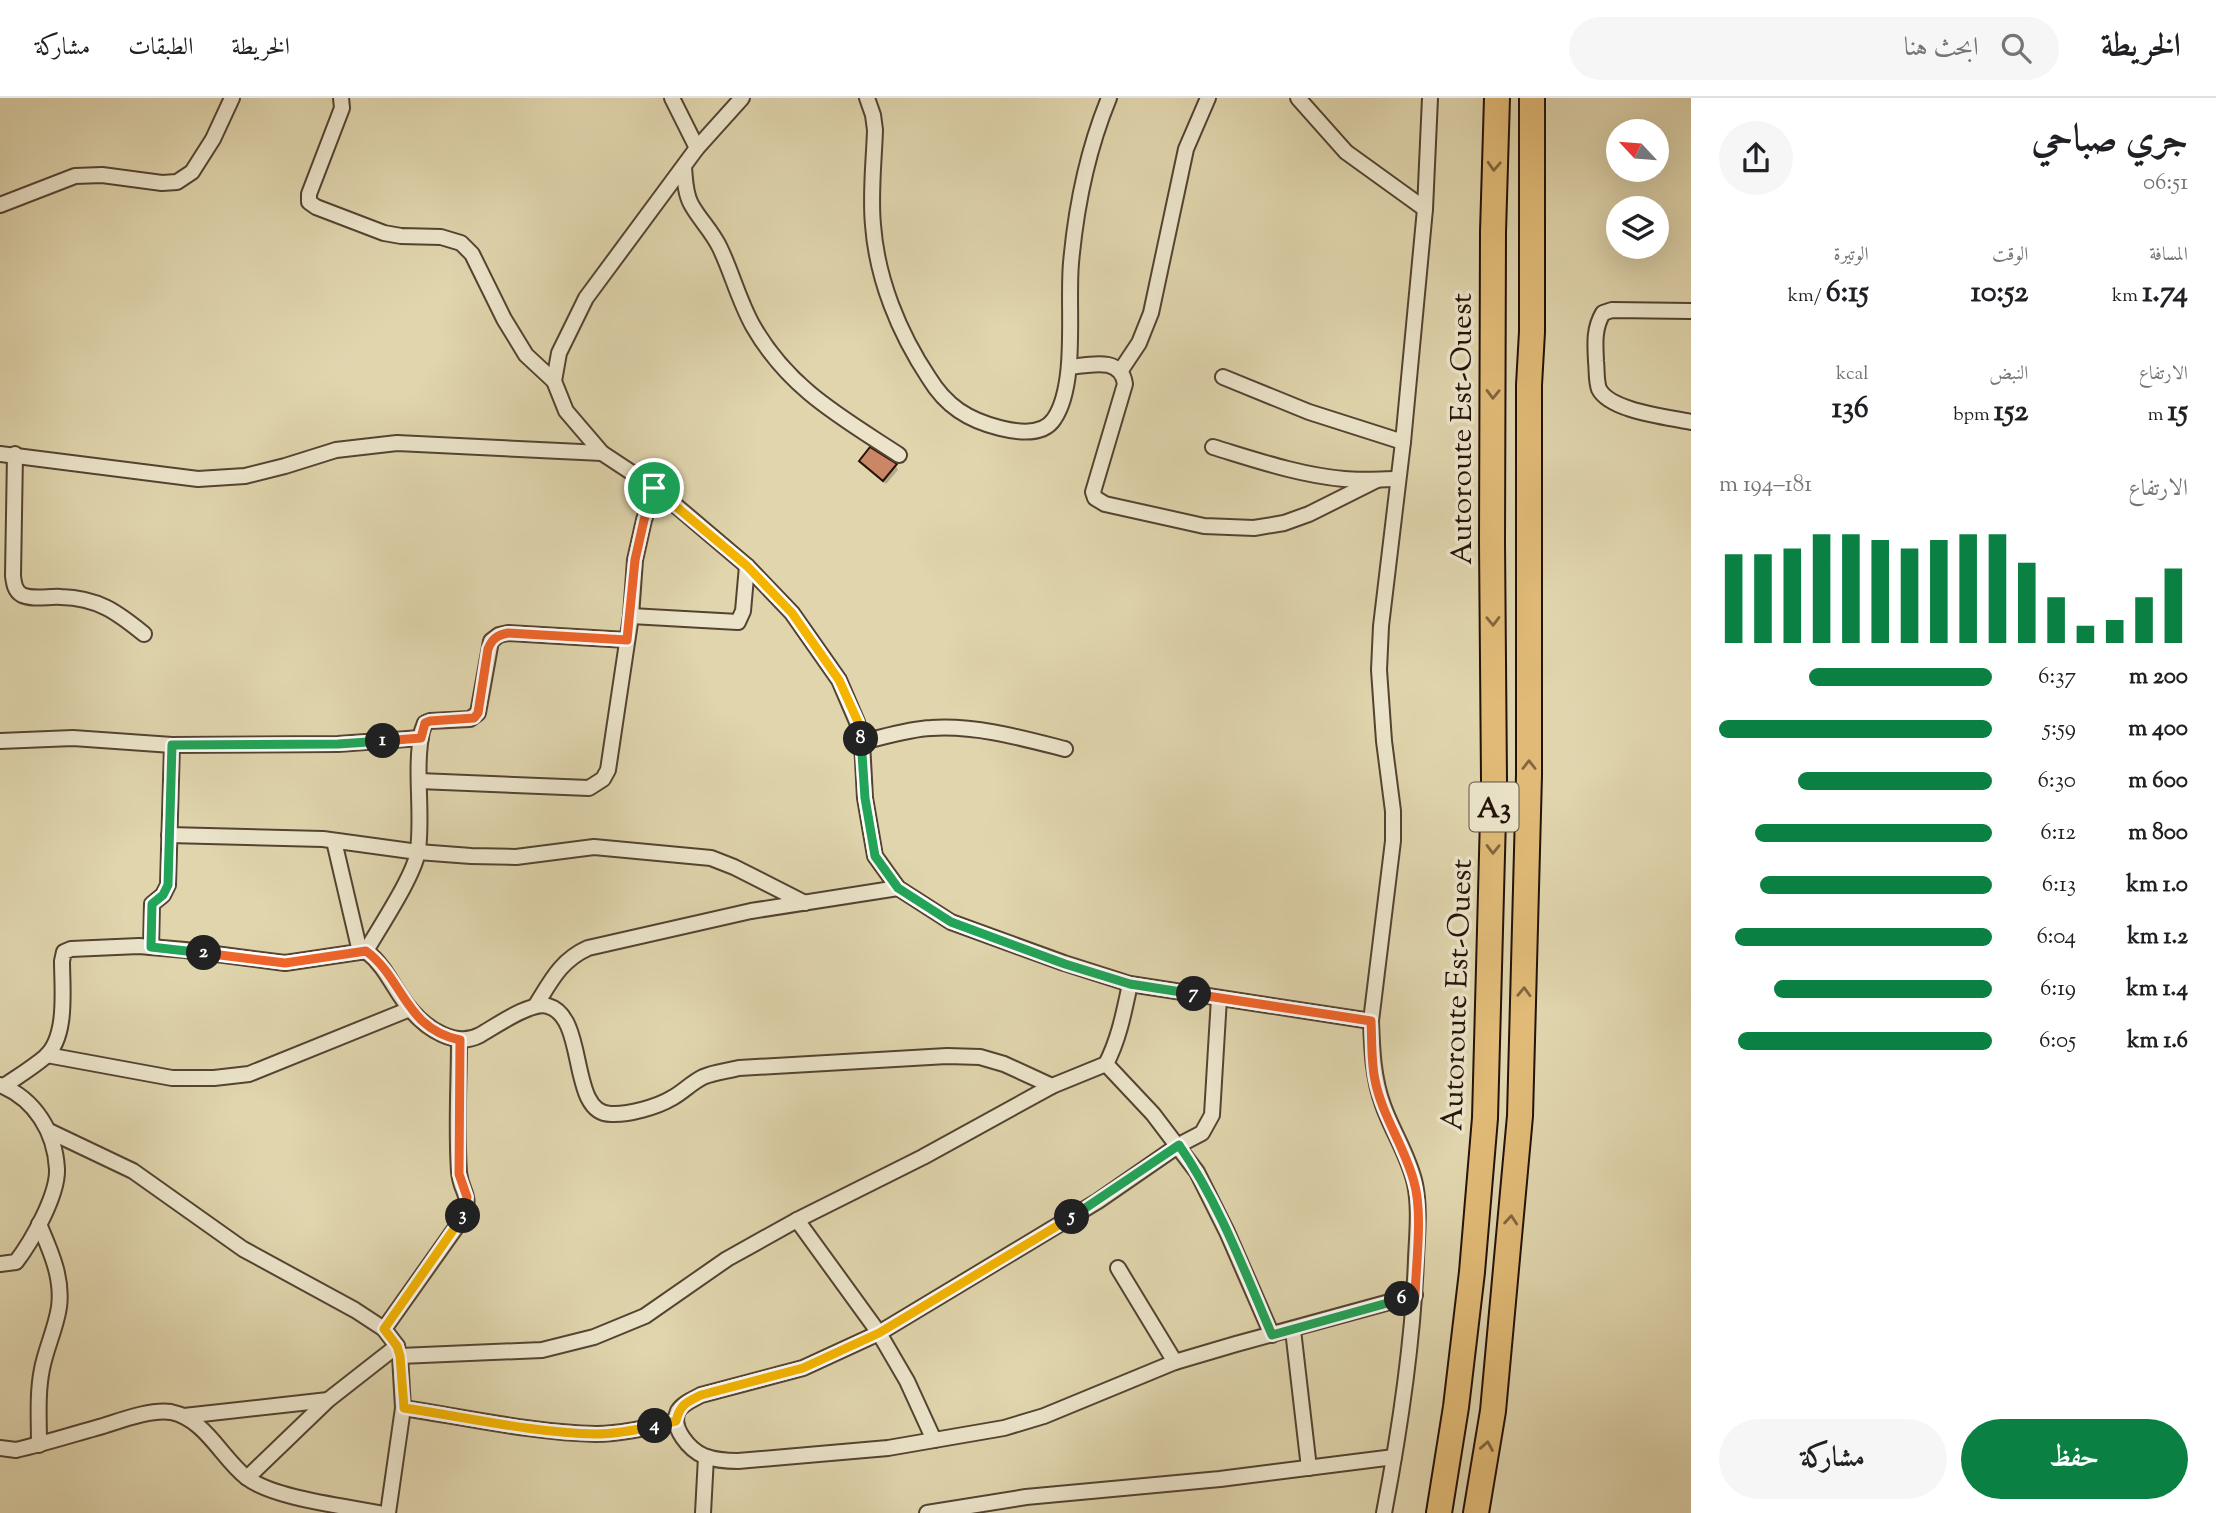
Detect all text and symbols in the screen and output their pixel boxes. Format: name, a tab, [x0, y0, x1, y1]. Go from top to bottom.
search box	[1569, 17, 2059, 80]
text: الخريطة	[2101, 24, 2181, 72]
icon: search	[1997, 29, 2035, 67]
text: ابحث هنا	[1904, 30, 1979, 67]
text: مشاركة	[35, 31, 90, 65]
text: الطبقات	[128, 31, 194, 65]
text: الخريطة	[232, 31, 290, 65]
text: جري صباحي	[2032, 114, 2188, 168]
north arrow	[1606, 119, 1670, 182]
map controls	[1606, 119, 1669, 259]
button: share	[1719, 121, 1793, 195]
one-way arrow	[1487, 161, 1502, 172]
text: 06:51	[2143, 167, 2188, 200]
button: layers	[1606, 196, 1669, 259]
text: الوتيرة	[1834, 242, 1869, 269]
text: الوقت	[1992, 242, 2028, 269]
text: المسافة	[2149, 242, 2188, 269]
text: 6:15	[1826, 272, 1869, 315]
text: 10:52	[1971, 272, 2028, 315]
text: 1.74	[2142, 272, 2188, 315]
text: /km	[1788, 283, 1826, 310]
text: km	[2112, 283, 2142, 310]
street label: Autoroute Est-Ouest	[1442, 293, 1485, 565]
text: kcal	[1836, 361, 1869, 388]
text: النبض	[1989, 361, 2028, 388]
text: الارتفاع	[2139, 361, 2188, 388]
text: 136	[1832, 388, 1869, 431]
one-way arrow	[1485, 389, 1501, 399]
text: 152	[1994, 391, 2028, 434]
text: 15	[2168, 391, 2188, 434]
text: bpm	[1953, 402, 1994, 429]
text: m	[2148, 402, 2168, 429]
pin	[624, 458, 684, 518]
icon: arrive	[635, 469, 673, 507]
text: 181–194 m	[1719, 469, 1812, 502]
text: الارتفاع	[2128, 473, 2188, 506]
one-way arrow	[1485, 616, 1500, 627]
text: 6:37	[2038, 661, 2076, 694]
text: 200 m	[2129, 661, 2188, 694]
text: 5:59	[2043, 713, 2076, 746]
text: 400 m	[2128, 713, 2188, 746]
pin: 8	[844, 722, 878, 756]
pin: 1	[366, 724, 400, 758]
text: 8	[856, 725, 865, 752]
text: 1	[379, 727, 386, 754]
one-way arrow	[1521, 759, 1537, 770]
text: 6:30	[2038, 765, 2076, 798]
text: 600 m	[2128, 765, 2188, 798]
road number: A3	[1470, 782, 1518, 832]
text: 6:12	[2040, 817, 2076, 850]
text: 800 m	[2128, 817, 2188, 850]
one-way arrow	[1485, 844, 1501, 854]
street label: Autoroute Est-Ouest	[1432, 858, 1485, 1132]
text: 6:13	[2042, 869, 2076, 902]
text: 1.0 km	[2126, 869, 2188, 902]
text: 6:04	[2036, 921, 2076, 954]
text: 1.2 km	[2127, 921, 2188, 954]
pin: 2	[186, 936, 222, 970]
text: 2	[199, 939, 208, 966]
text: 6:19	[2040, 973, 2076, 1006]
text: 1.4 km	[2126, 973, 2188, 1006]
pin: 7	[1176, 976, 1212, 1012]
text: 7	[1189, 980, 1198, 1007]
one-way arrow	[1517, 987, 1532, 998]
text: 6:05	[2039, 1025, 2076, 1058]
text: 1.6 km	[2127, 1025, 2188, 1058]
pin: 3	[446, 1198, 480, 1234]
pin: 5	[1054, 1200, 1090, 1234]
text: 3	[459, 1202, 466, 1229]
text: 5	[1068, 1203, 1075, 1230]
one-way arrow	[1503, 1214, 1518, 1225]
pin: 6	[1384, 1282, 1420, 1316]
text: 6	[1397, 1285, 1406, 1312]
pin: 4	[638, 1408, 672, 1444]
text: 4	[650, 1412, 659, 1439]
button: مشاركة	[1719, 1419, 1947, 1499]
button: حفظ	[1961, 1419, 2188, 1499]
one-way arrow	[1479, 1440, 1494, 1452]

